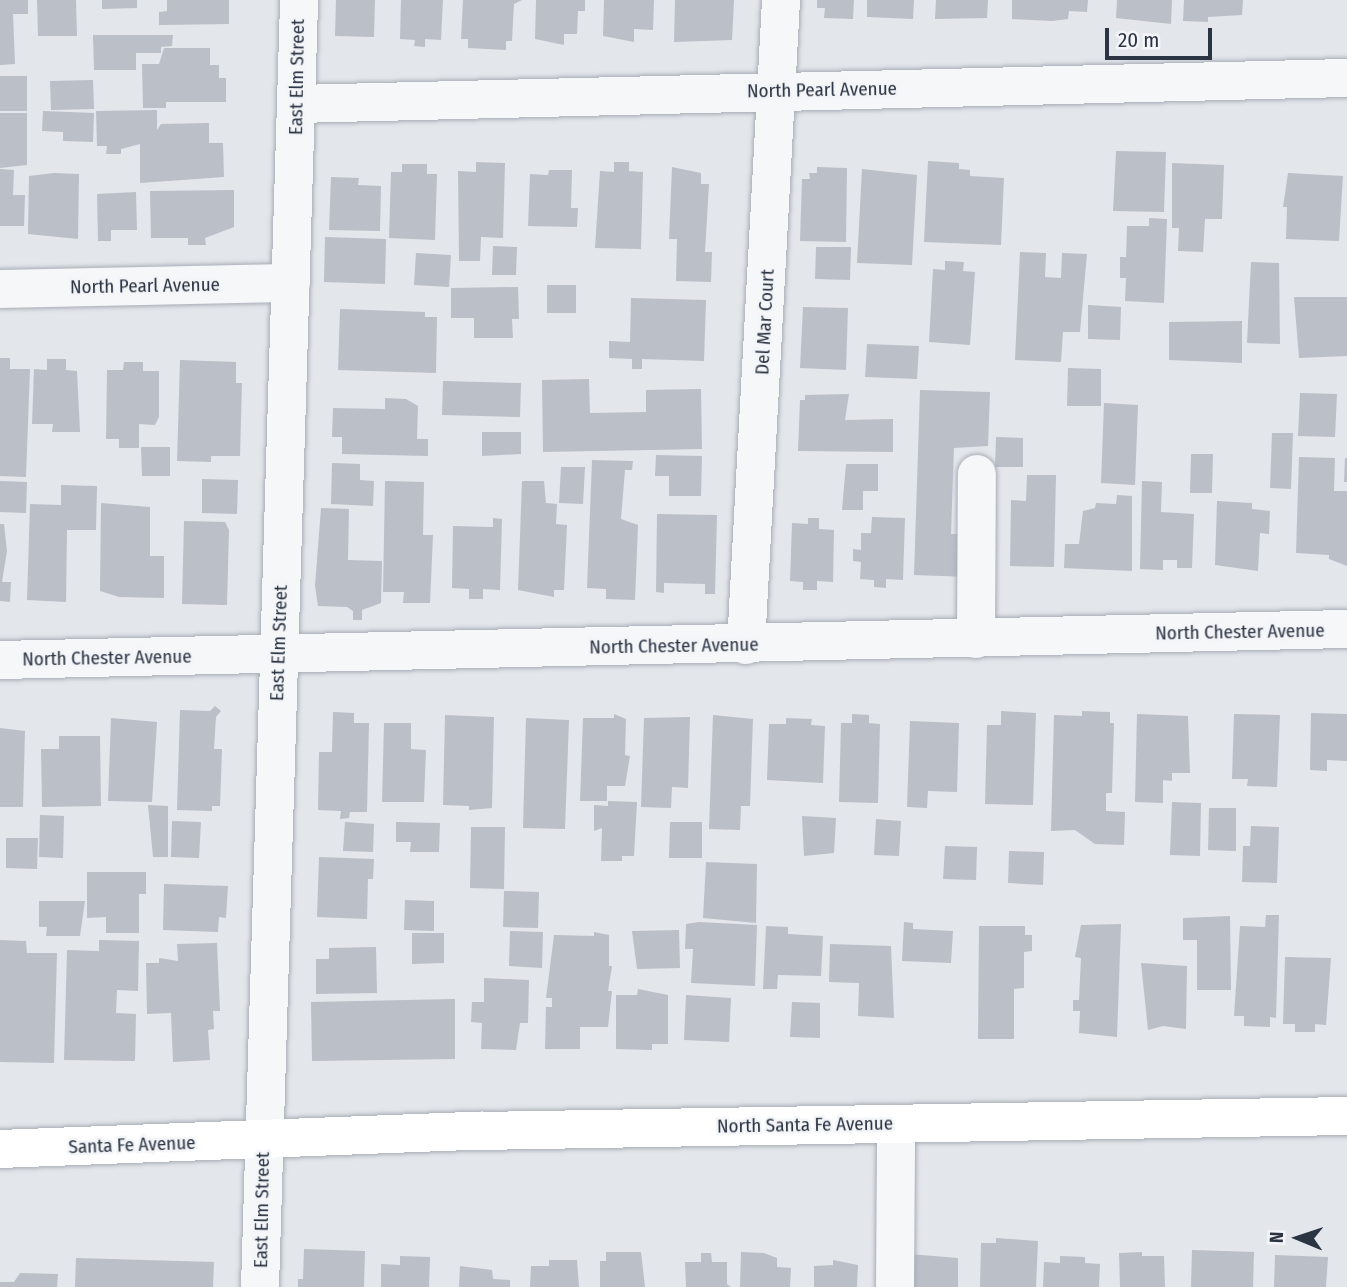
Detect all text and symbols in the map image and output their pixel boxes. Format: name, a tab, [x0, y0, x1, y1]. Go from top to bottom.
scale bar	[1109, 14, 1216, 58]
street label: East Elm Street	[285, 19, 309, 135]
text: 20 m	[1118, 27, 1159, 53]
street label: North Pearl Avenue	[747, 77, 897, 103]
street label: Del Mar Court	[751, 269, 779, 375]
street label: North Pearl Avenue	[70, 273, 220, 299]
street label: East Elm Street	[266, 585, 292, 701]
street label: North Chester Avenue	[1155, 619, 1325, 645]
street label: North Chester Avenue	[589, 633, 759, 659]
street label: North Chester Avenue	[22, 645, 192, 671]
street label: North Santa Fe Avenue	[717, 1112, 893, 1138]
street label: Santa Fe Avenue	[68, 1131, 196, 1159]
street label: East Elm Street	[250, 1152, 274, 1268]
north arrow	[1263, 1203, 1333, 1273]
text: N	[1265, 1231, 1288, 1243]

